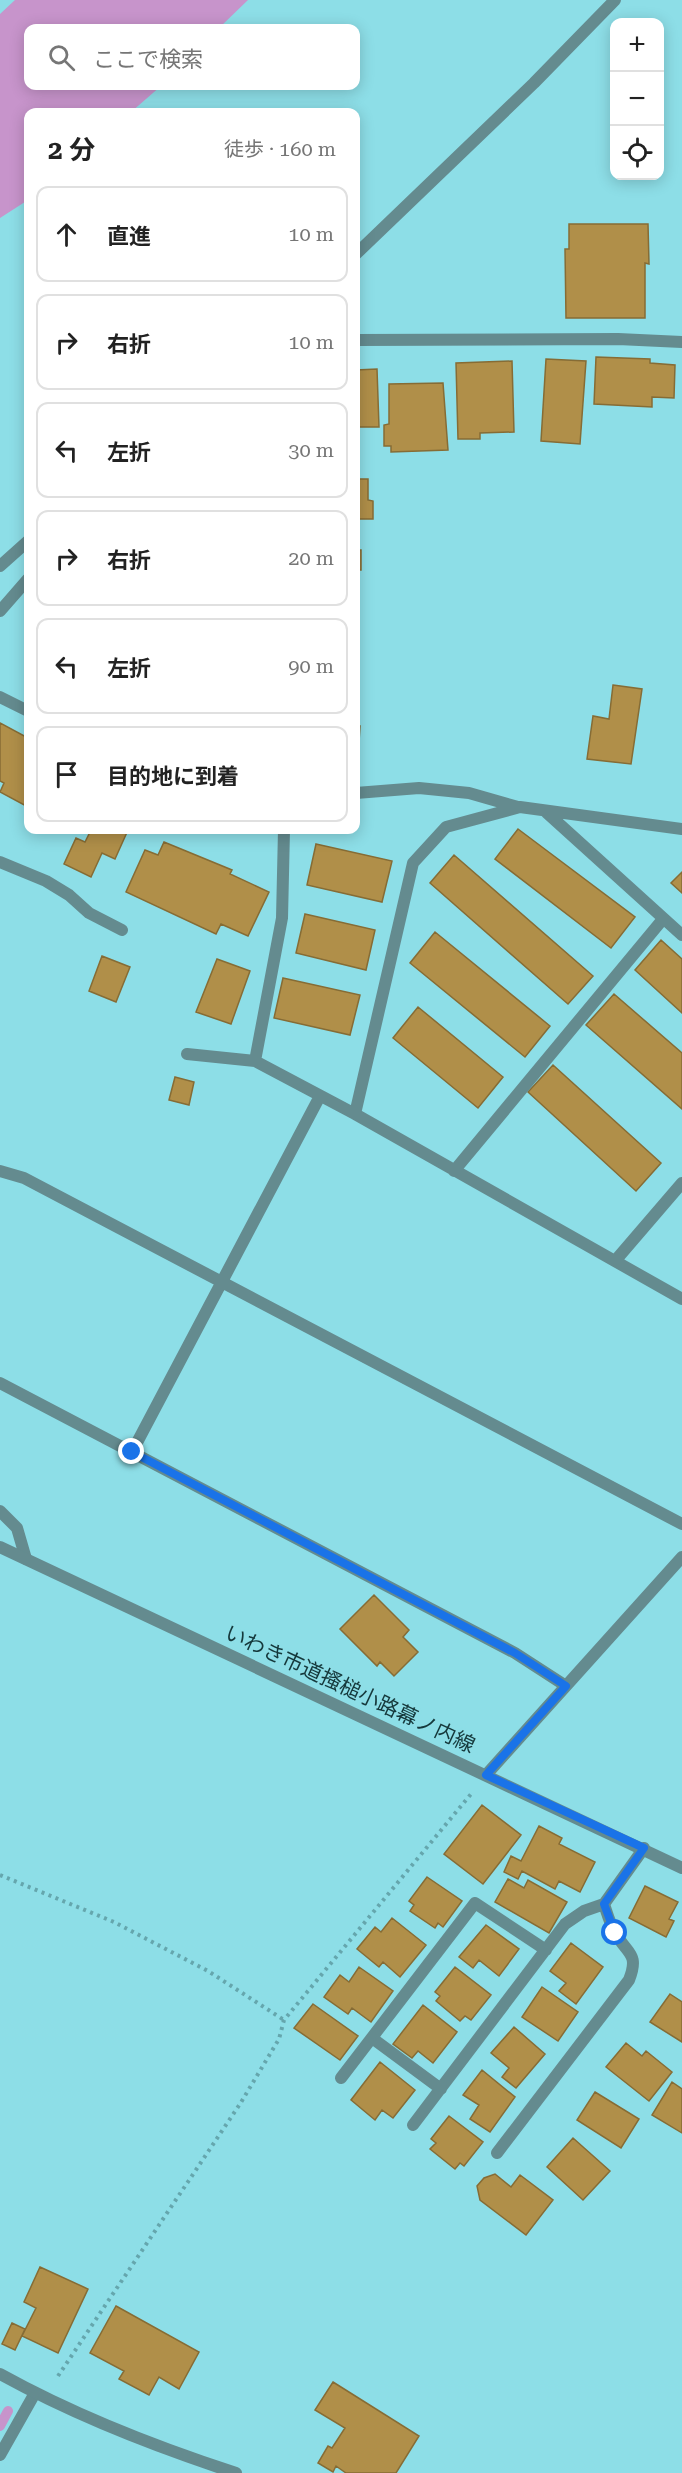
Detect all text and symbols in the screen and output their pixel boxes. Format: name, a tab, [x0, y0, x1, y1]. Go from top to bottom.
map controls	[610, 18, 664, 180]
button: +	[610, 18, 664, 72]
search box	[24, 24, 360, 90]
icon: search	[45, 41, 78, 74]
text: ここで検索	[93, 47, 203, 72]
button: −	[610, 72, 664, 126]
button: locate	[610, 126, 664, 180]
text: 2 分	[48, 135, 95, 165]
text: 徒歩 · 160 m	[224, 137, 336, 161]
icon: ahead	[50, 218, 83, 251]
text: 10 m	[288, 222, 334, 246]
text: 直進	[107, 224, 151, 249]
icon: right	[50, 326, 83, 359]
text: 10 m	[288, 330, 334, 354]
text: 右折	[107, 332, 151, 357]
icon: left	[50, 434, 83, 467]
text: 30 m	[288, 438, 334, 462]
text: 左折	[107, 440, 151, 465]
icon: right	[50, 542, 83, 575]
text: 20 m	[288, 546, 334, 570]
text: 右折	[107, 548, 151, 573]
icon: left	[50, 650, 83, 683]
text: 90 m	[288, 654, 334, 678]
text: 左折	[107, 656, 151, 681]
icon: arrive	[50, 758, 83, 791]
text: 目的地に到着	[107, 764, 239, 789]
route end	[118, 1438, 144, 1464]
street label: いわき市道搔槌小路幕ノ内線	[221, 1620, 479, 1758]
route start	[601, 1919, 627, 1945]

